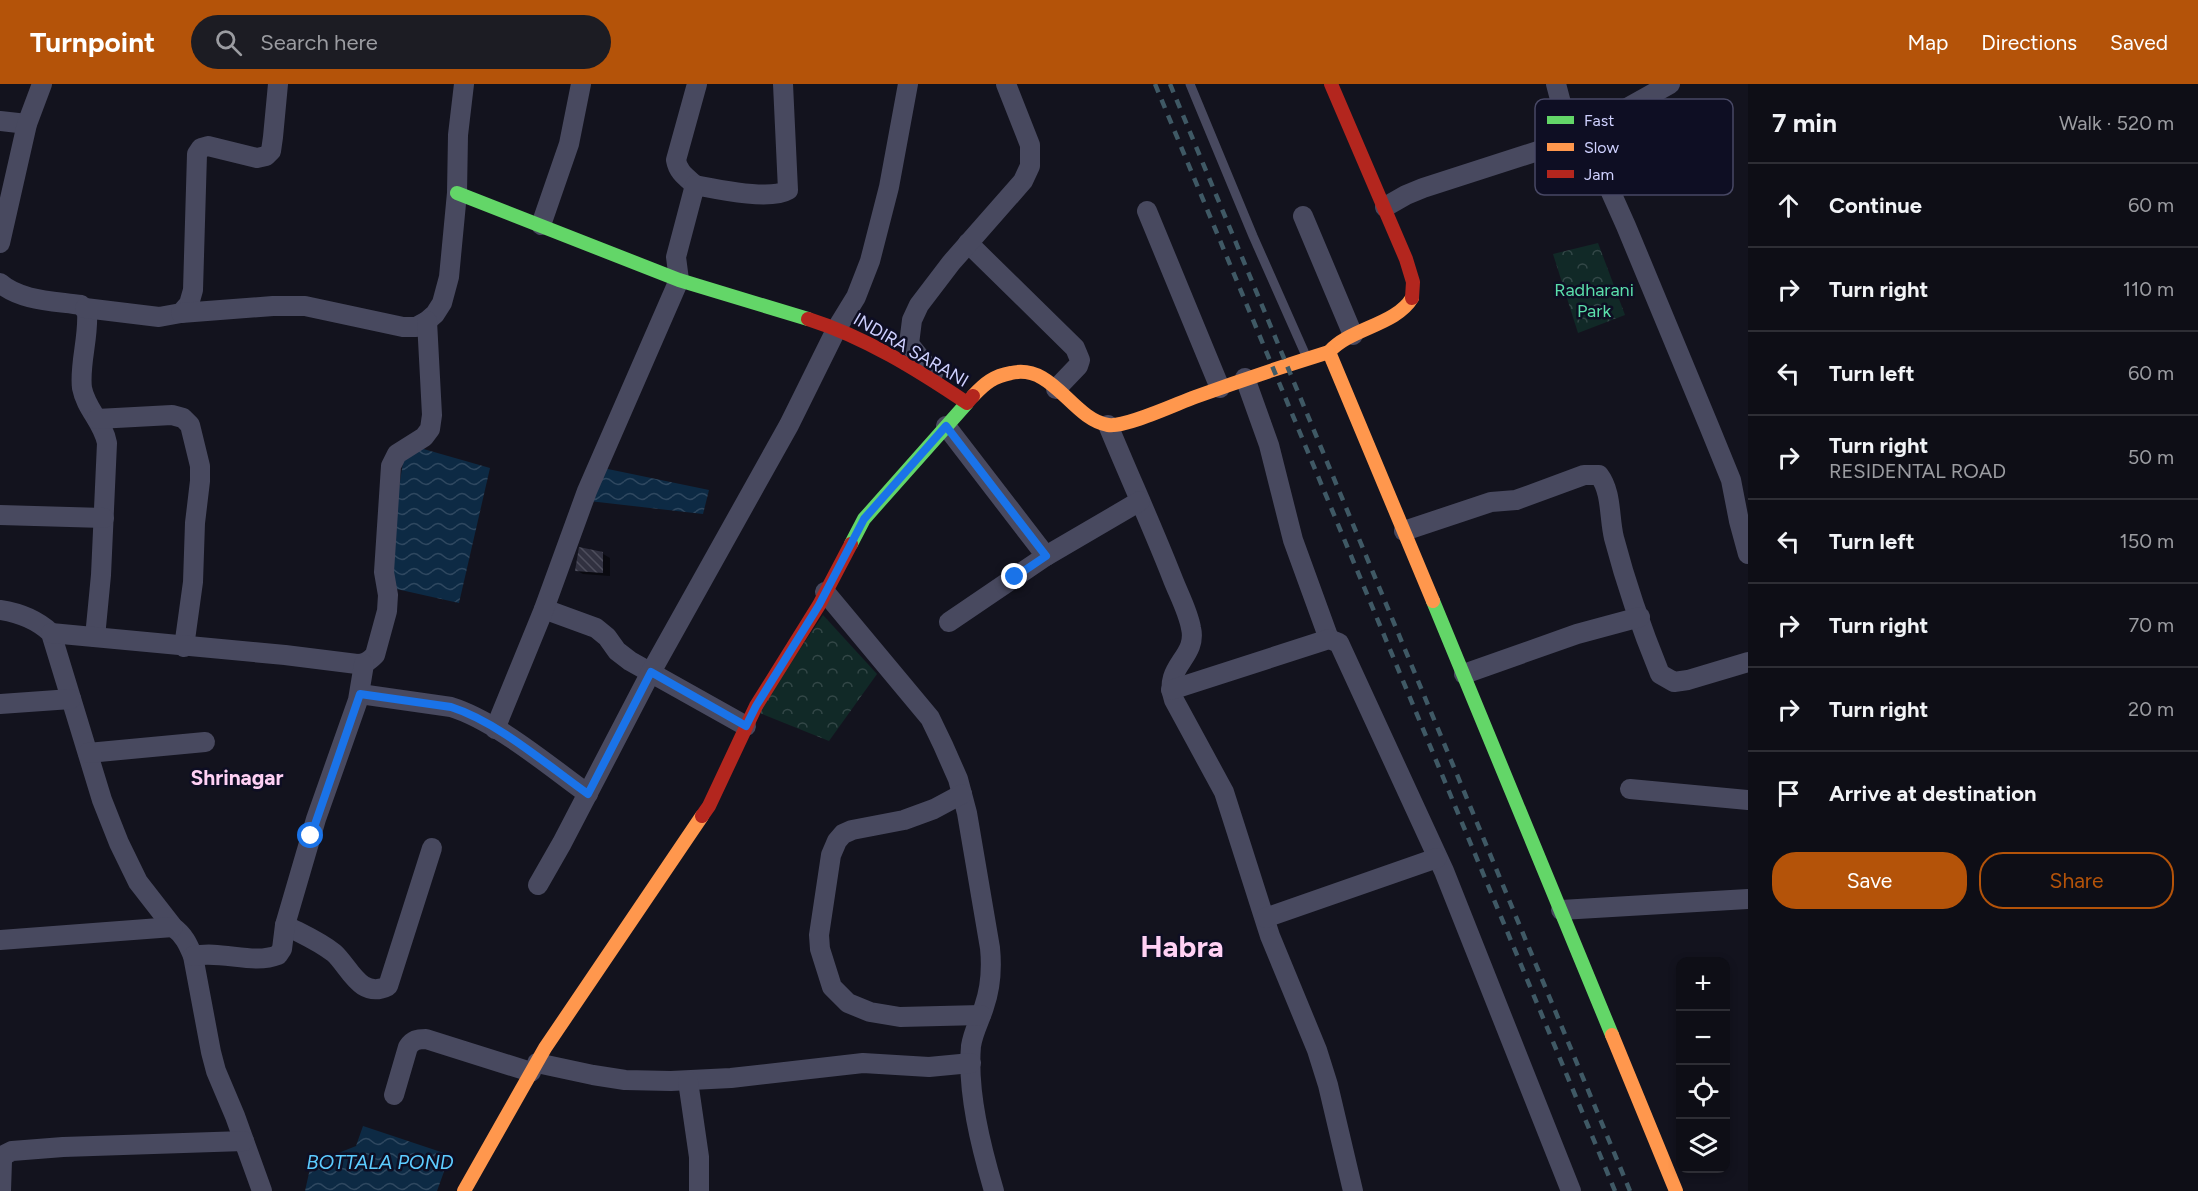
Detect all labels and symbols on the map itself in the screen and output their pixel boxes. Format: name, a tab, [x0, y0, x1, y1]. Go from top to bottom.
legend	[1535, 99, 1733, 195]
text: Fast	[1584, 111, 1614, 130]
text: Slow	[1584, 138, 1619, 157]
text: Jam	[1584, 165, 1614, 184]
park label: Radharani Park	[1554, 279, 1634, 322]
street label: INDIRA SARANI	[849, 308, 973, 392]
route end	[1001, 563, 1027, 589]
district label: Shrinagar	[190, 765, 284, 790]
route start	[297, 822, 323, 848]
district label: Habra	[1140, 928, 1224, 965]
water label: BOTTALA POND	[306, 1150, 454, 1174]

